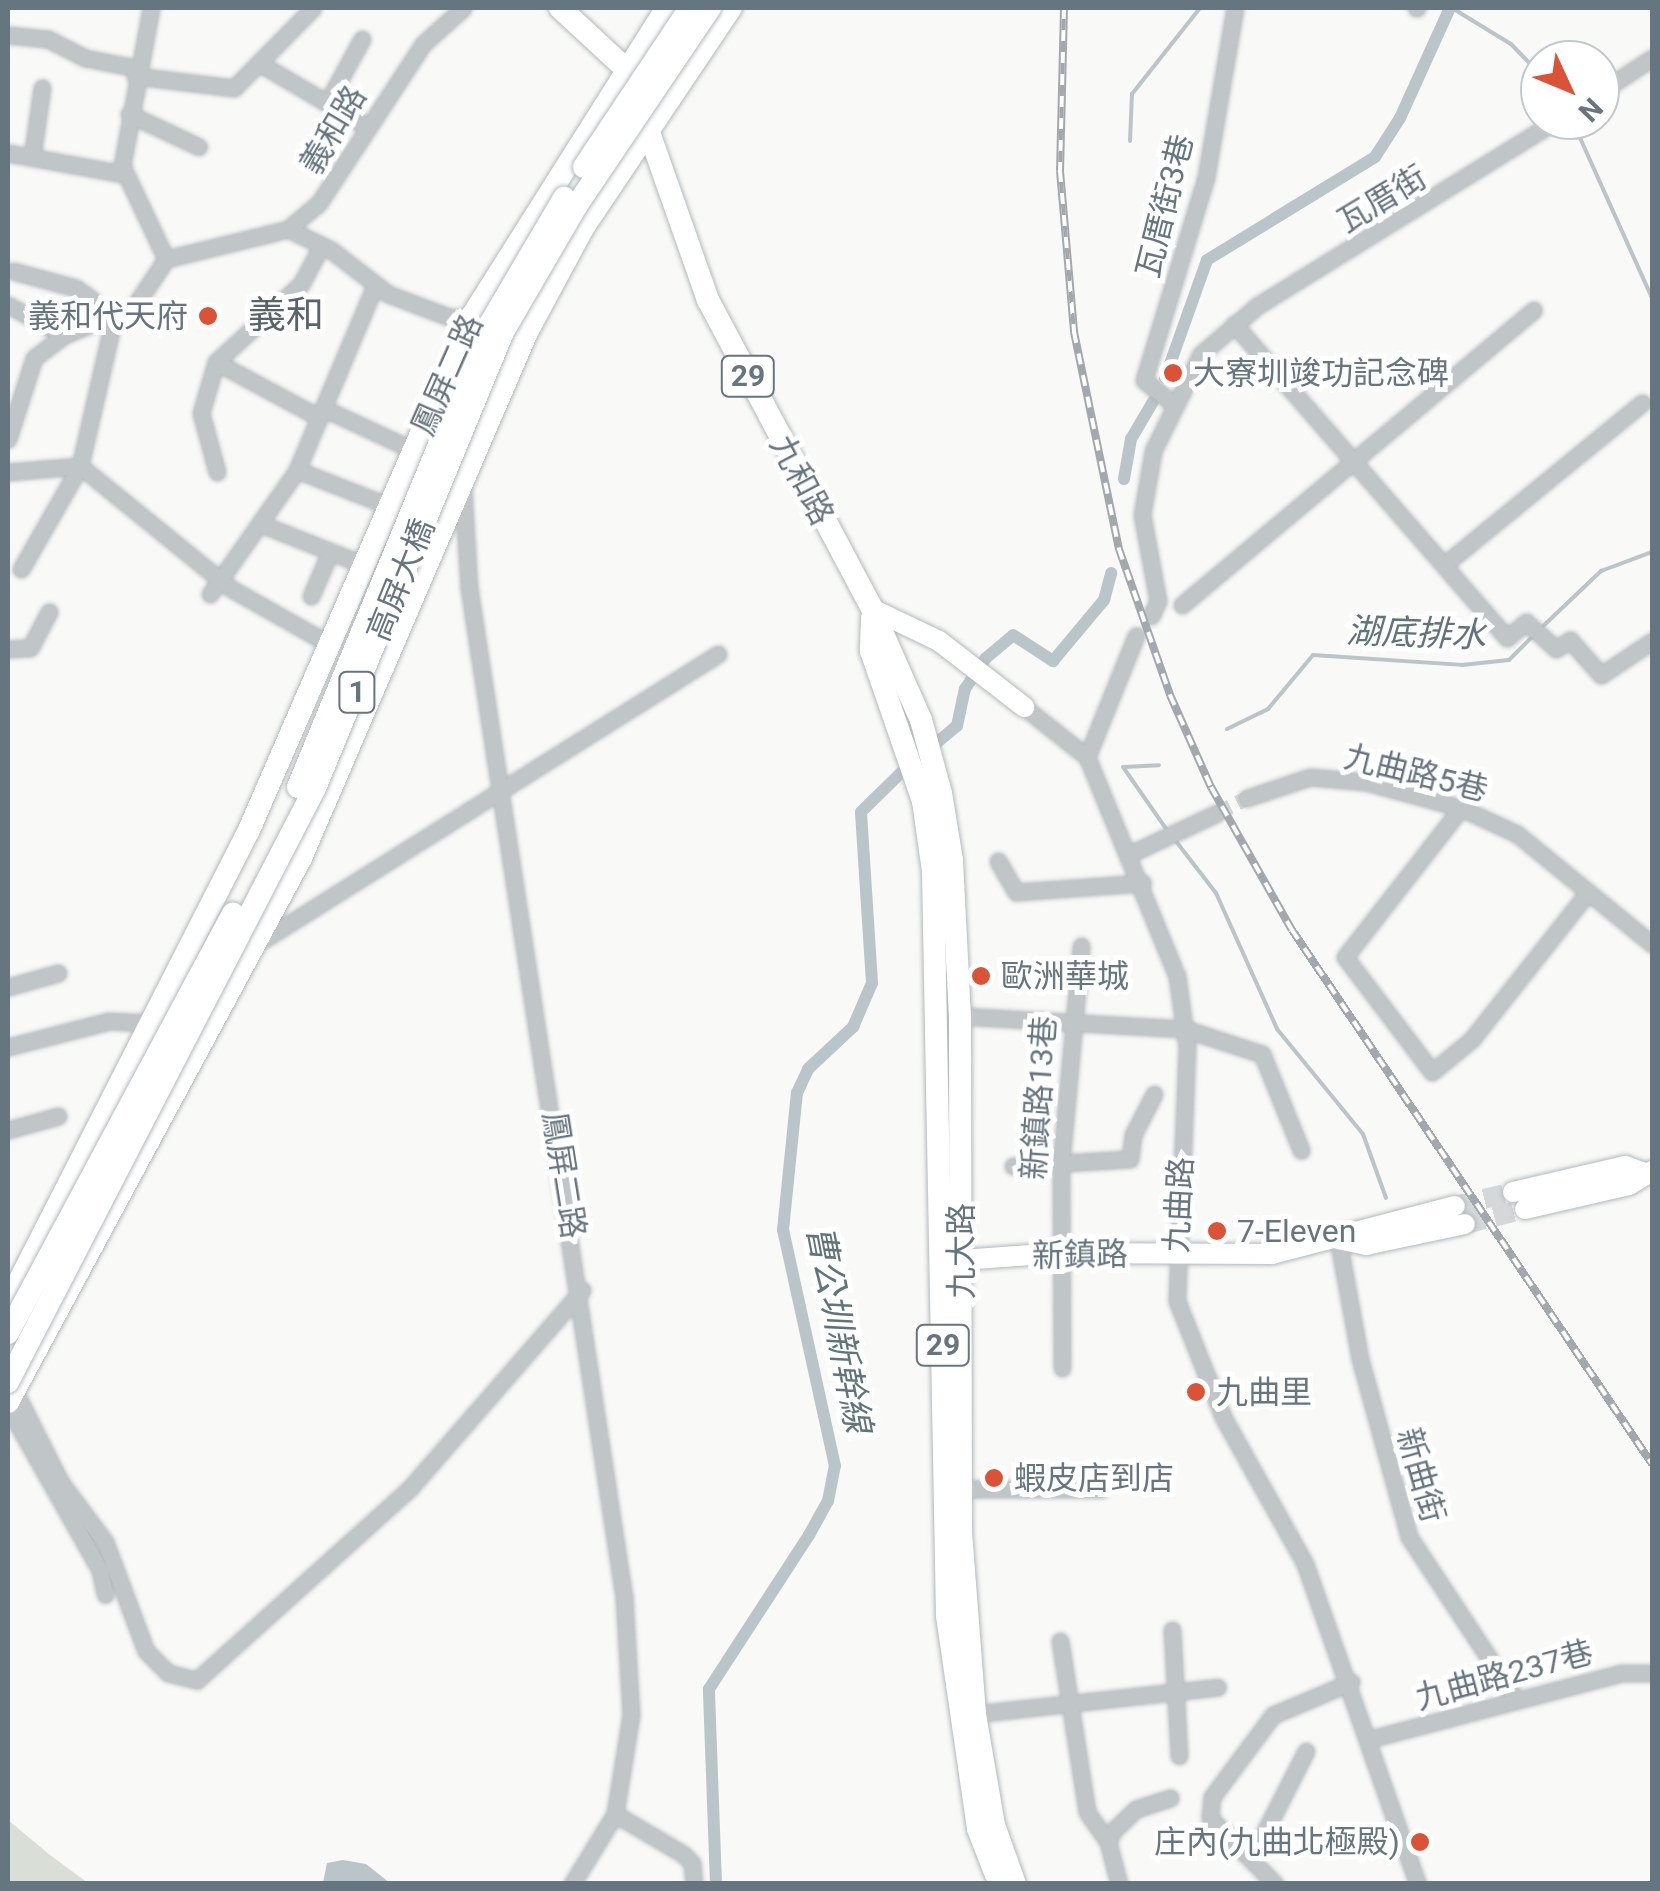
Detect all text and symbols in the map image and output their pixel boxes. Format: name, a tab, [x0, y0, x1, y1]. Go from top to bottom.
north arrow	[1520, 40, 1620, 140]
street label: 義和路	[292, 79, 374, 181]
text: N	[1572, 91, 1609, 128]
street label: 瓦厝街3巷	[1129, 131, 1201, 281]
street label: 瓦厝街	[1331, 158, 1433, 240]
district label: 義和	[248, 293, 324, 339]
place label: 義和代天府	[28, 297, 188, 335]
marker: 義和代天府	[197, 305, 219, 327]
street label: 鳳屏二路	[403, 309, 491, 441]
road number: 29	[720, 351, 776, 401]
place label: 大寮圳竣功記念碑	[1193, 354, 1449, 392]
marker: 大寮圳竣功記念碑	[1162, 362, 1184, 384]
street label: 九和路	[763, 429, 841, 531]
street label: 高屏大橋	[359, 513, 443, 647]
water label: 湖底排水	[1345, 611, 1487, 657]
road number: 1	[337, 667, 377, 717]
street label: 九曲路5巷	[1341, 737, 1491, 809]
place label: 歐洲華城	[1001, 957, 1129, 995]
marker: 歐洲華城	[970, 965, 992, 987]
street label: 新鎮路13巷	[1014, 1015, 1064, 1181]
street label: 鳳屏二路	[535, 1109, 593, 1241]
street label: 九曲路	[1157, 1156, 1201, 1254]
street label: 九大路	[942, 1203, 980, 1299]
place label: 7-Eleven	[1237, 1212, 1356, 1250]
marker: 7-Eleven	[1206, 1220, 1228, 1242]
water label: 曹公圳新幹線	[797, 1222, 879, 1436]
street label: 新鎮路	[1032, 1235, 1128, 1275]
road number: 29	[916, 1320, 970, 1370]
place label: 九曲里	[1216, 1373, 1312, 1411]
marker: 九曲里	[1185, 1381, 1207, 1403]
street label: 新曲街	[1389, 1424, 1453, 1526]
place label: 蝦皮店到店	[1014, 1459, 1174, 1497]
marker: 蝦皮店到店	[983, 1467, 1005, 1489]
street label: 九曲路237巷	[1411, 1633, 1597, 1717]
place label: 庄內(九曲北極殿)	[1154, 1823, 1400, 1861]
marker: 庄內(九曲北極殿)	[1409, 1831, 1431, 1853]

